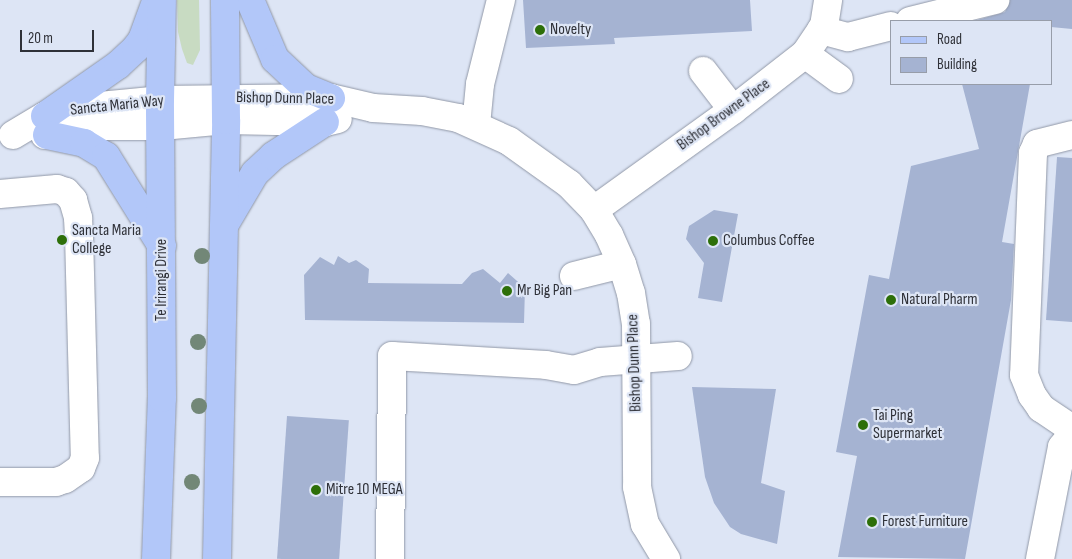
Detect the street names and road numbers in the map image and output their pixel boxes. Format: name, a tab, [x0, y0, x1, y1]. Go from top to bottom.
street label: Bishop Browne Place	[674, 75, 774, 155]
street label: Bishop Dunn Place	[236, 89, 334, 109]
street label: Sancta Maria Way	[69, 92, 165, 120]
street label: Te Irirangi Drive	[152, 239, 172, 321]
street label: Bishop Dunn Place	[624, 314, 646, 412]

